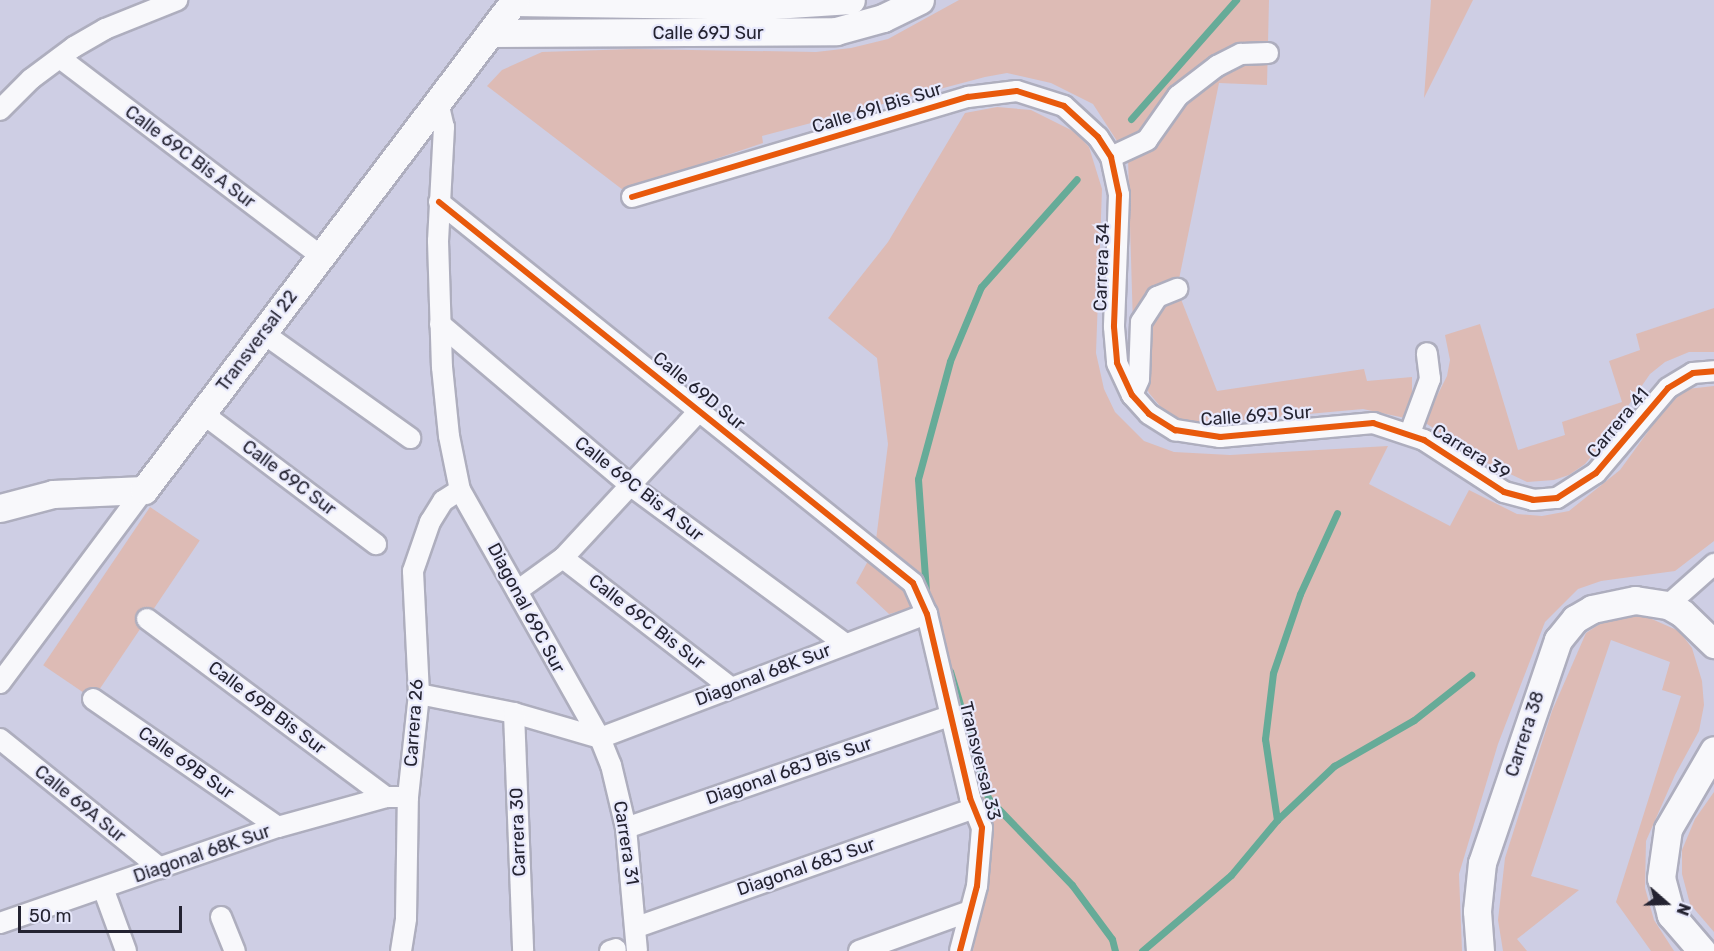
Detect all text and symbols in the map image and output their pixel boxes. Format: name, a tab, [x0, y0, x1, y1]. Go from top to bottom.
street label: Calle 69J Sur	[652, 22, 764, 44]
street label: Calle 69I Bis Sur	[809, 78, 945, 138]
street label: Calle 69C Bis A Sur	[120, 101, 260, 213]
street label: Carrera 34	[1090, 222, 1114, 312]
street label: Transversal 22	[212, 286, 302, 396]
street label: Calle 69D Sur	[649, 347, 749, 435]
street label: Carrera 41	[1582, 383, 1654, 463]
street label: Calle 69J Sur	[1200, 401, 1312, 431]
street label: Carrera 39	[1428, 420, 1514, 484]
street label: Calle 69C Bis A Sur	[570, 432, 708, 546]
street label: Calle 69C Sur	[238, 436, 340, 520]
street label: Diagonal 69C Sur	[483, 539, 569, 677]
street label: Calle 69C Bis Sur	[584, 570, 710, 674]
street label: Diagonal 68K Sur	[692, 639, 834, 711]
street label: Calle 69B Bis Sur	[204, 657, 330, 759]
street label: Carrera 26	[400, 678, 428, 768]
street label: Carrera 38	[1501, 688, 1549, 780]
street label: Transversal 33	[955, 699, 1005, 823]
street label: Calle 69B Sur	[134, 722, 238, 804]
street label: Diagonal 68J Bis Sur	[703, 732, 875, 810]
street label: Calle 69A Sur	[30, 761, 130, 847]
street label: Carrera 30	[506, 787, 530, 877]
street label: Carrera 31	[609, 799, 643, 887]
street label: Diagonal 68K Sur	[131, 820, 273, 888]
street label: Diagonal 68J Sur	[734, 833, 878, 901]
north arrow	[1636, 873, 1696, 933]
scale bar	[21, 894, 184, 932]
text: N	[1672, 901, 1694, 918]
text: 50 m	[29, 905, 72, 927]

